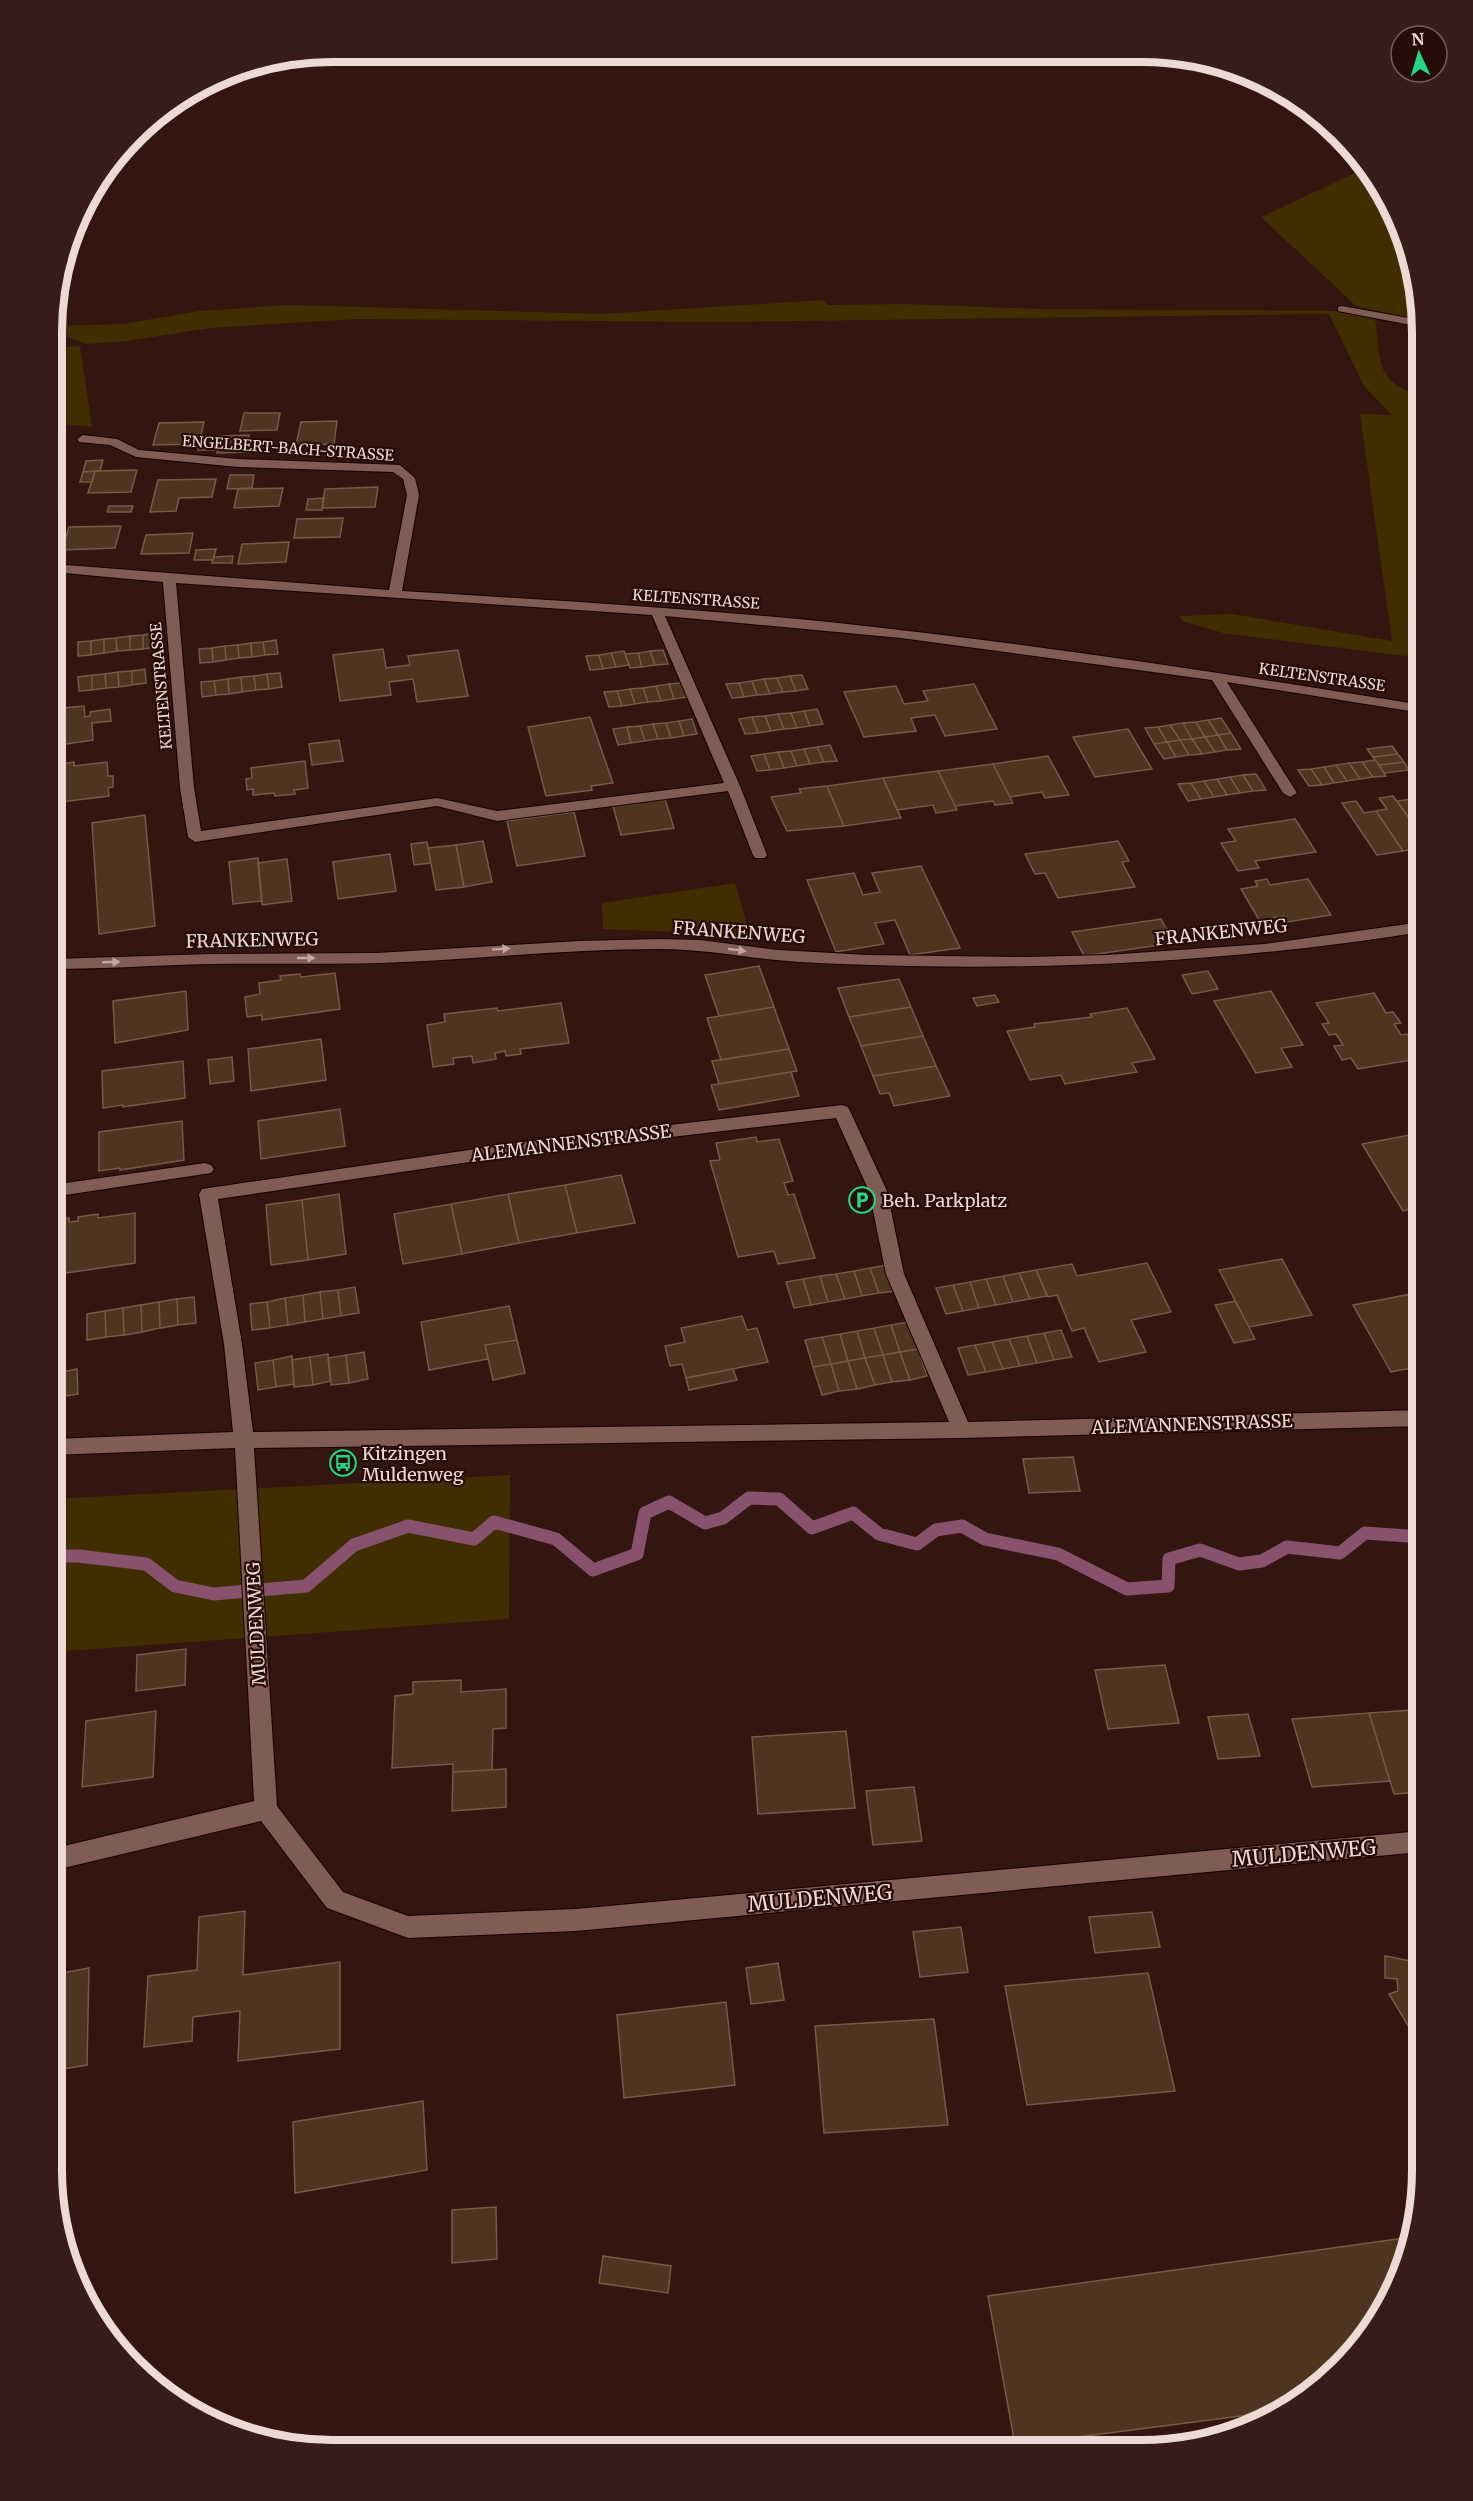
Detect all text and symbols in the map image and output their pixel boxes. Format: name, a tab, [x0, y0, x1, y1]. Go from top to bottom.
north arrow	[1389, 24, 1449, 84]
text: N	[1411, 29, 1425, 49]
street label: ENGELBERT-BACH-STRASSE	[181, 431, 395, 465]
street label: KELTENSTRASSE	[632, 585, 761, 613]
street label: KELTENSTRASSE	[146, 621, 176, 750]
street label: KELTENSTRASSE	[1258, 659, 1387, 695]
street label: FRANKENWEG	[1154, 914, 1288, 950]
street label: FRANKENWEG	[672, 916, 806, 948]
street label: FRANKENWEG	[185, 927, 319, 953]
one-way arrow	[491, 945, 510, 954]
one-way arrow	[728, 945, 747, 954]
one-way arrow	[296, 954, 315, 963]
one-way arrow	[101, 958, 120, 967]
street label: ALEMANNENSTRASSE	[469, 1119, 673, 1167]
parking icon: Beh. Parkplatz	[847, 1185, 877, 1215]
place label: Beh. Parkplatz	[882, 1189, 1007, 1212]
street label: ALEMANNENSTRASSE	[1090, 1409, 1293, 1439]
place label: Kitzingen Muldenweg	[362, 1442, 464, 1486]
bus stop icon: Kitzingen Muldenweg	[328, 1448, 358, 1478]
street label: MULDENWEG	[241, 1561, 271, 1687]
street label: MULDENWEG	[1231, 1833, 1377, 1873]
street label: MULDENWEG	[747, 1878, 893, 1918]

